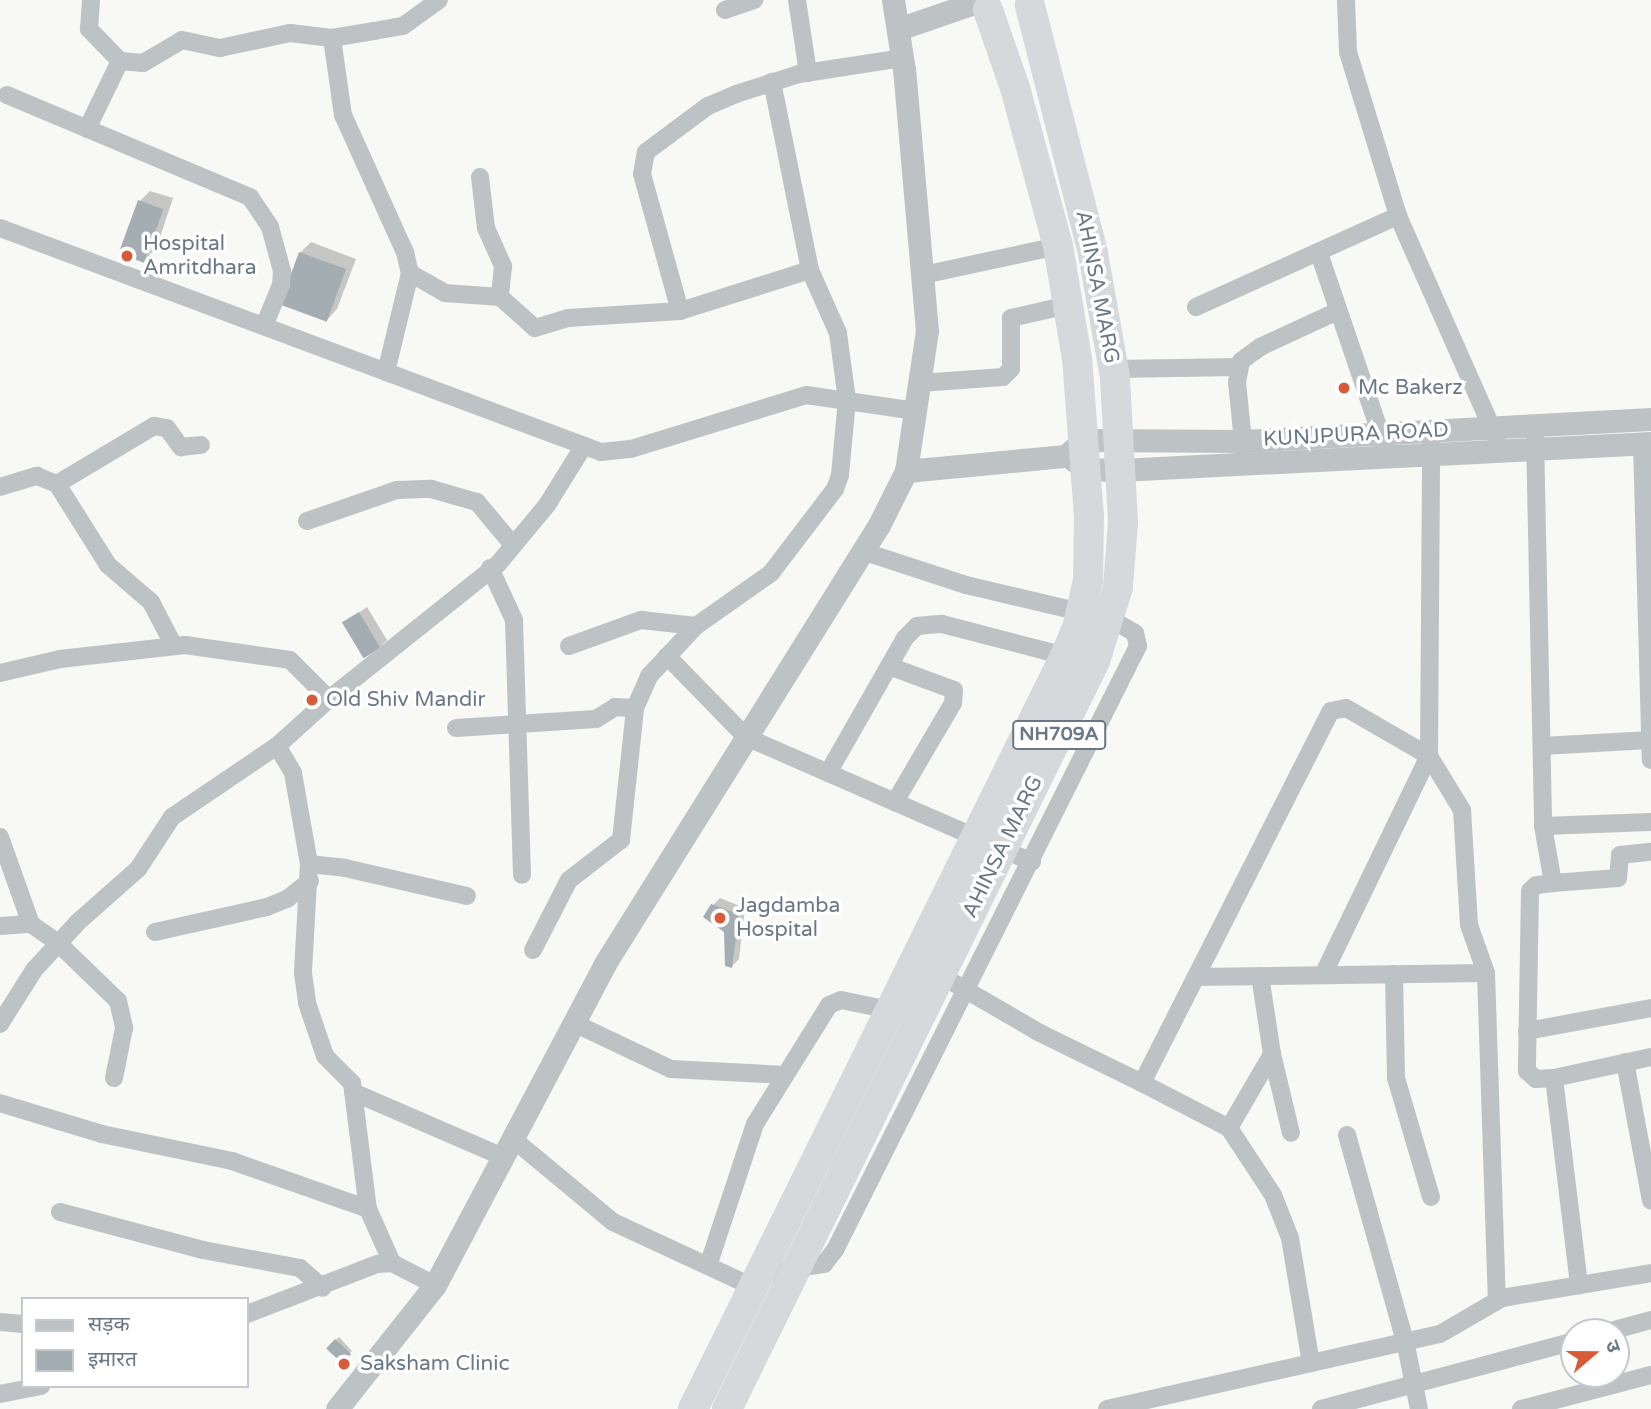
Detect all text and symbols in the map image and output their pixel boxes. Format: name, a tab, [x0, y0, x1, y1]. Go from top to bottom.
street label: AHINSA MARG	[1070, 208, 1124, 366]
place label: Hospital Amritdhara	[143, 231, 257, 281]
marker: Hospital Amritdhara	[117, 246, 137, 266]
place label: Mc Bakerz	[1358, 375, 1463, 401]
marker: Mc Bakerz	[1336, 380, 1352, 396]
street label: KUNJPURA ROAD	[1263, 418, 1449, 452]
place label: Old Shiv Mandir	[326, 687, 486, 713]
marker: Old Shiv Mandir	[304, 692, 320, 708]
road number: NH709A	[1012, 720, 1106, 750]
street label: AHINSA MARG	[958, 772, 1048, 922]
place label: Jagdamba Hospital	[736, 893, 840, 943]
marker: Jagdamba Hospital	[710, 908, 730, 928]
legend	[21, 1297, 248, 1388]
text: सड़क	[88, 1312, 130, 1337]
north arrow	[1560, 1318, 1630, 1388]
text: उ	[1601, 1338, 1625, 1355]
text: इमारत	[88, 1347, 137, 1372]
place label: Saksham Clinic	[360, 1351, 510, 1377]
marker: Saksham Clinic	[334, 1354, 354, 1374]

